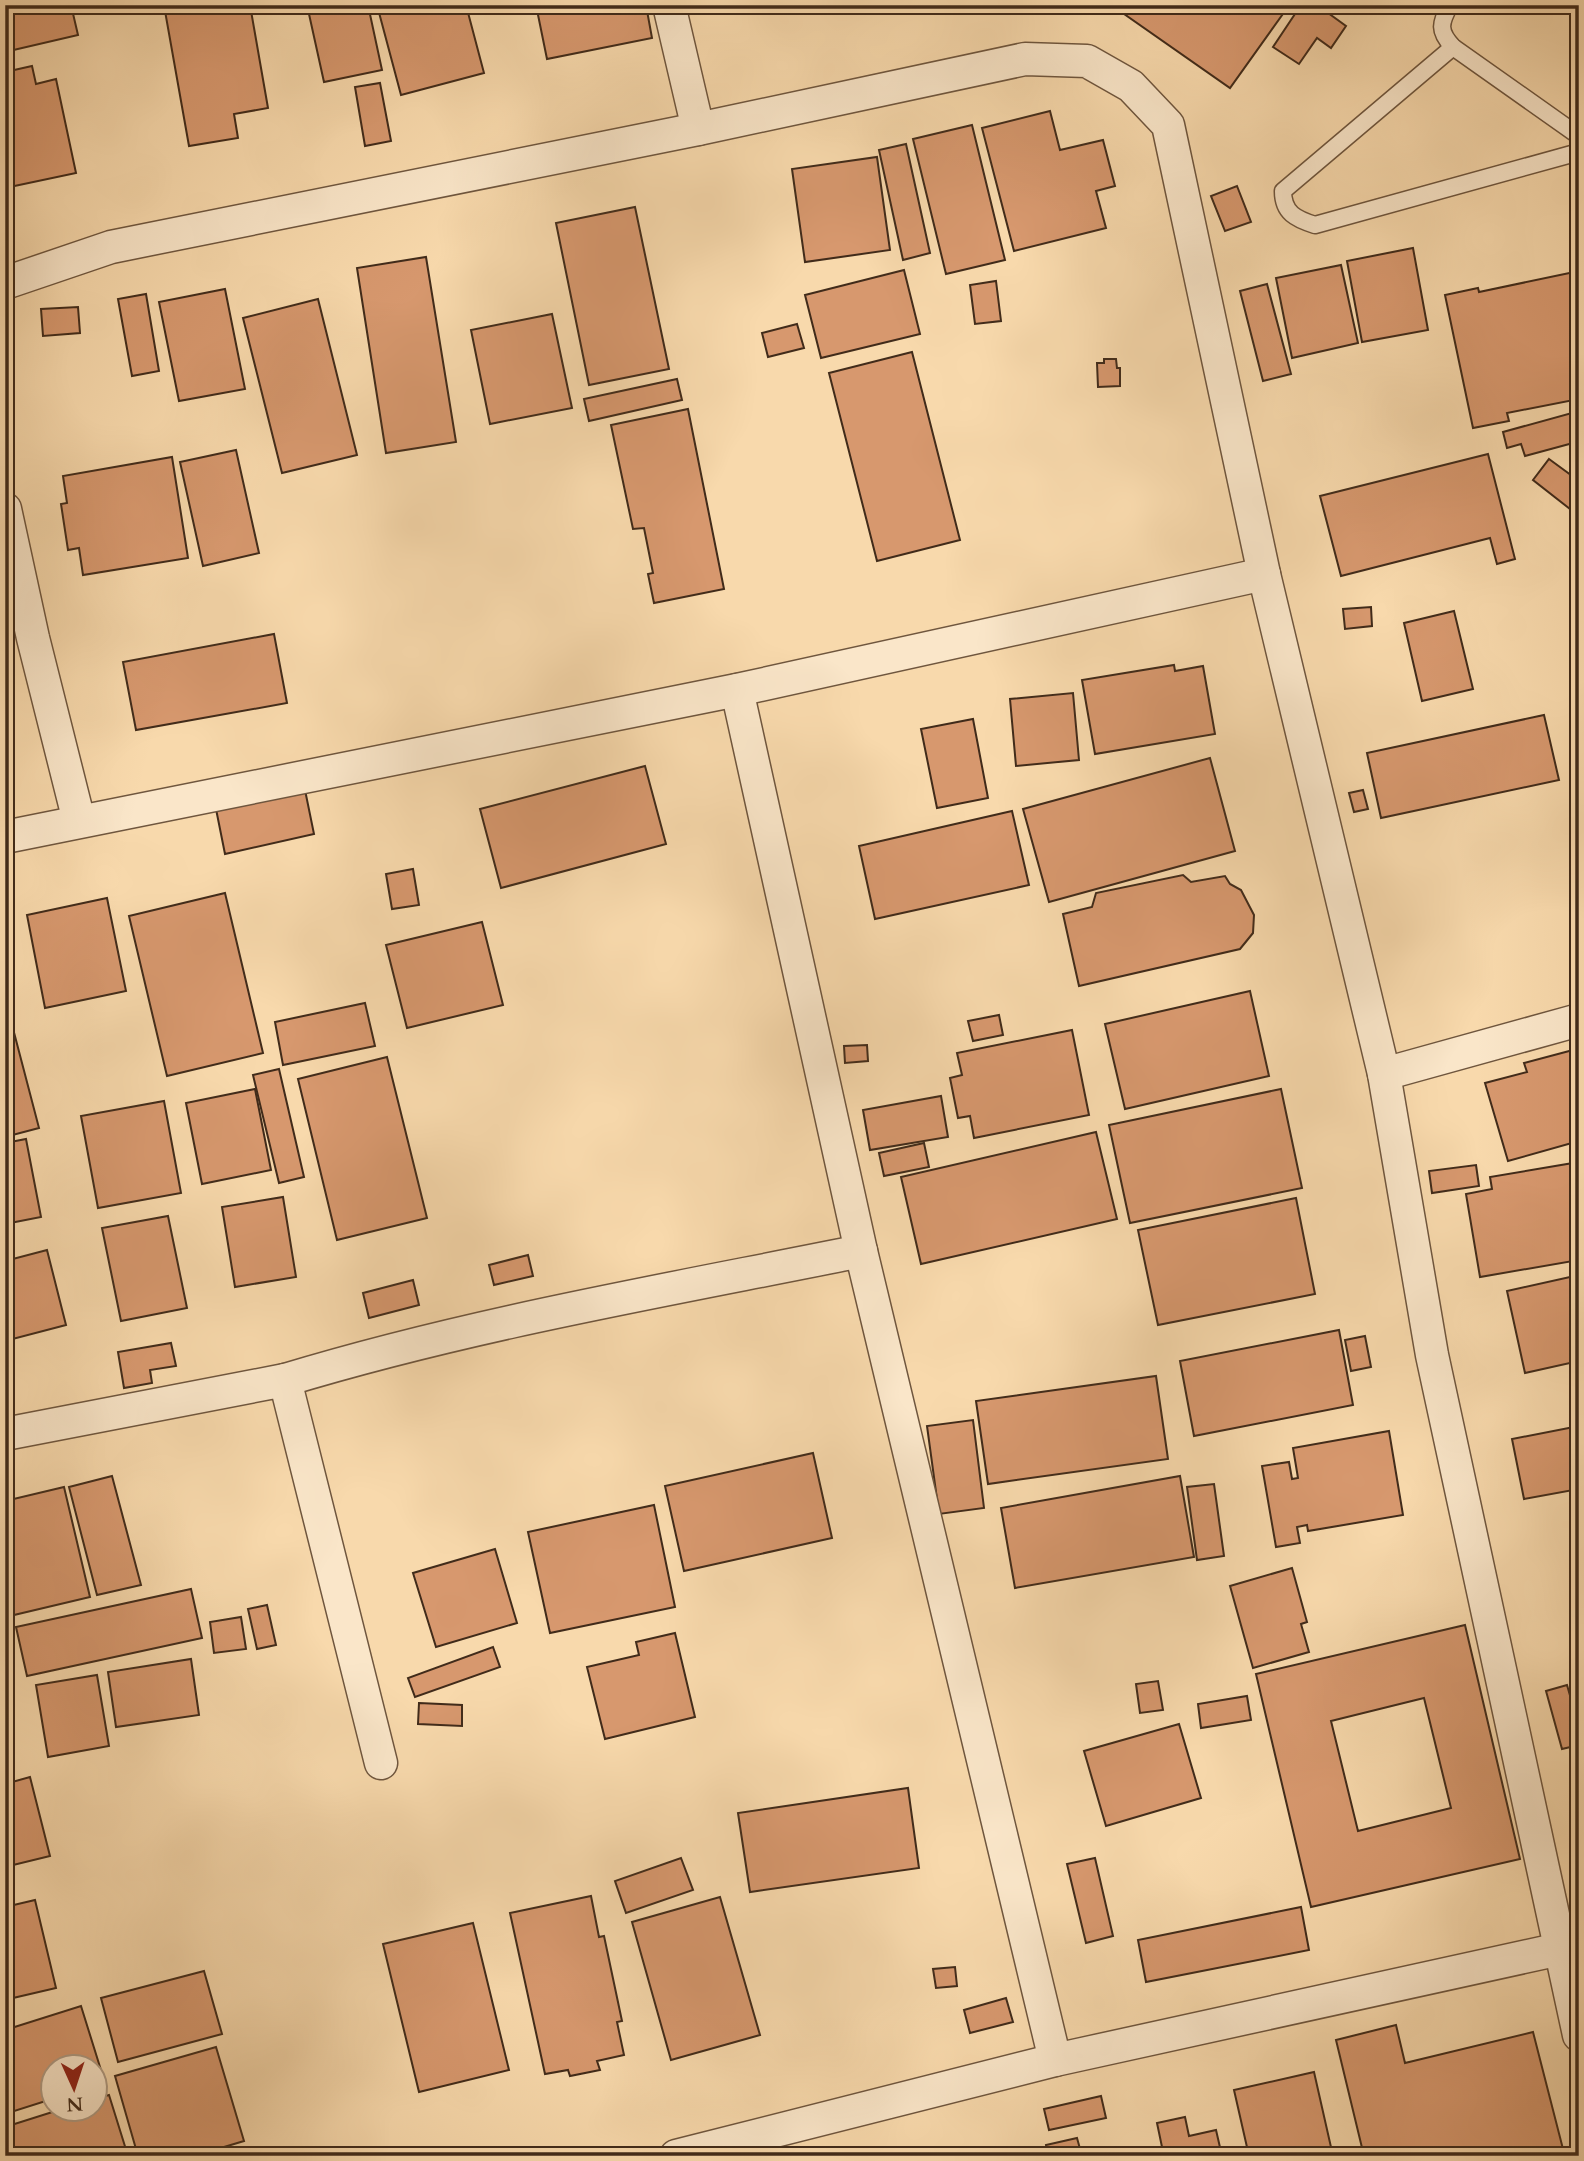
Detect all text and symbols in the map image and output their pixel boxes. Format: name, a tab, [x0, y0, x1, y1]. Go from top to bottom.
north arrow	[38, 2052, 108, 2122]
text: N	[65, 2091, 84, 2117]

